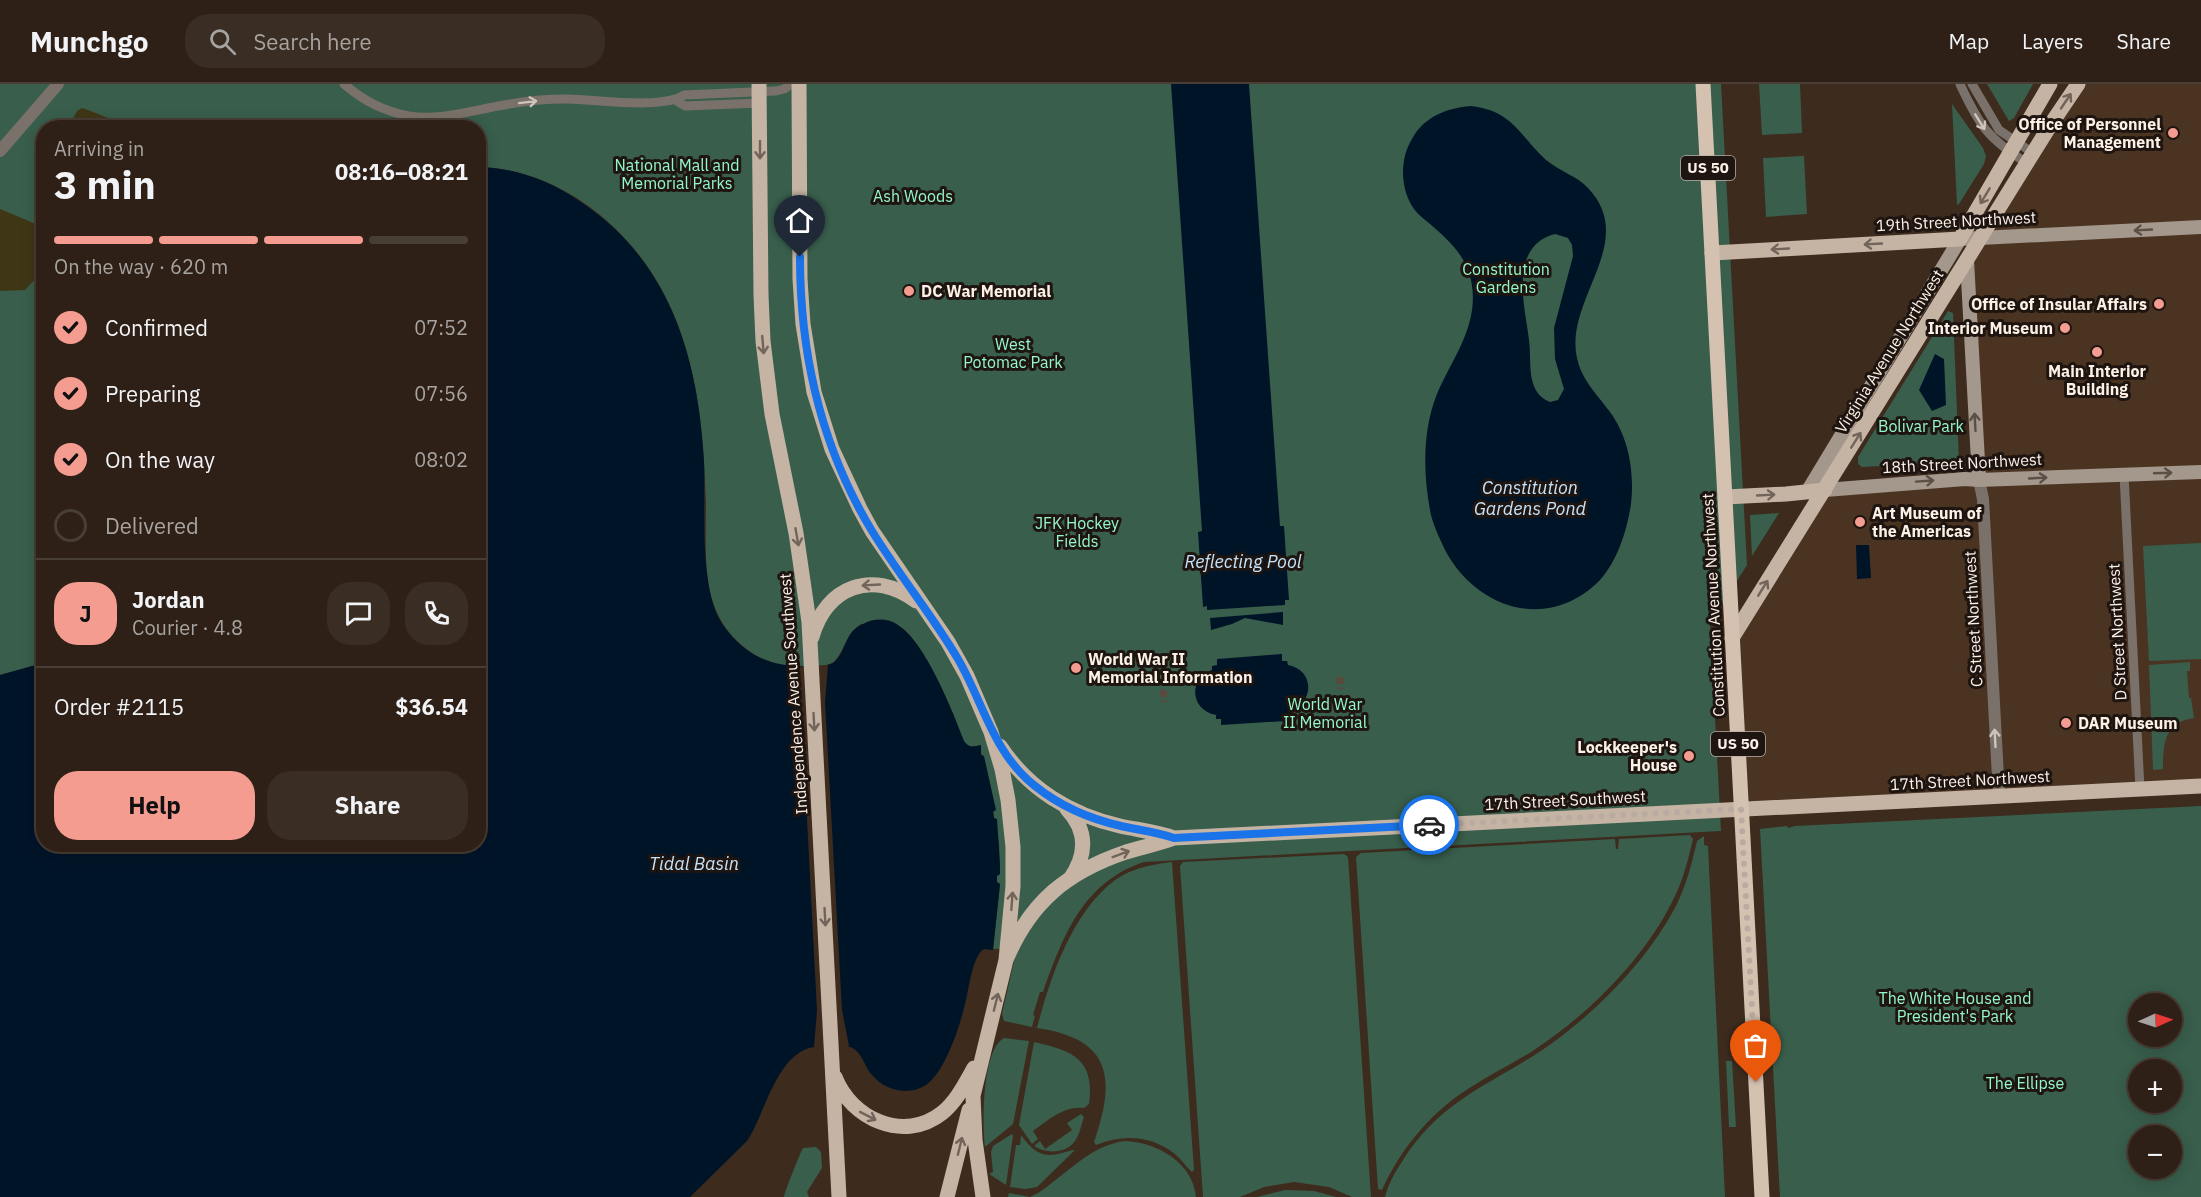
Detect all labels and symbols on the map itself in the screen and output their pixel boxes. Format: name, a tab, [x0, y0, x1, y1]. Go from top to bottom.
one-way arrow	[2060, 93, 2072, 109]
one-way arrow	[517, 96, 537, 107]
one-way arrow	[1975, 113, 1987, 130]
place label: Office of Personnel Management	[2018, 114, 2161, 152]
marker: Office of Personnel Management	[2166, 126, 2180, 140]
one-way arrow	[754, 139, 766, 159]
park label: National Mall and Memorial Parks	[614, 155, 740, 193]
road number: US 50	[1681, 156, 1735, 180]
park label: Ash Woods	[873, 186, 953, 206]
one-way arrow	[1979, 187, 1991, 204]
pin	[774, 195, 825, 257]
street label: 19th Street Northwest	[1875, 207, 2037, 235]
one-way arrow	[2133, 224, 2153, 235]
one-way arrow	[1864, 238, 1884, 249]
one-way arrow	[1771, 243, 1791, 254]
park label: Constitution Gardens	[1462, 259, 1550, 297]
street label: Virginia Avenue Northwest	[1830, 265, 1948, 437]
place label: DC War Memorial	[921, 281, 1051, 301]
marker: DC War Memorial	[902, 284, 916, 298]
place label: Office of Insular Affairs	[1971, 294, 2147, 314]
marker: Office of Insular Affairs	[2152, 297, 2166, 311]
place label: Interior Museum	[1928, 318, 2053, 338]
marker: Interior Museum	[2058, 321, 2072, 335]
one-way arrow	[758, 334, 769, 354]
park label: West Potomac Park	[963, 334, 1063, 372]
marker: Main Interior Building	[2090, 345, 2104, 359]
place label: Main Interior Building	[2048, 361, 2147, 399]
one-way arrow	[1969, 413, 1980, 433]
park label: Bolivar Park	[1878, 416, 1965, 436]
one-way arrow	[1850, 432, 1862, 449]
street label: 18th Street Northwest	[1881, 449, 2043, 477]
one-way arrow	[2152, 468, 2172, 479]
one-way arrow	[2027, 472, 2047, 483]
water label: Constitution Gardens Pond	[1474, 476, 1587, 520]
one-way arrow	[1914, 476, 1934, 487]
one-way arrow	[1756, 490, 1776, 501]
street label: Constitution Avenue Northwest	[1697, 493, 1729, 717]
place label: Art Museum of the Americas	[1872, 503, 1982, 541]
park label: JFK Hockey Fields	[1035, 513, 1119, 551]
marker: Art Museum of the Americas	[1853, 515, 1867, 529]
one-way arrow	[792, 526, 803, 546]
water label: Reflecting Pool	[1184, 550, 1302, 573]
street label: C Street Northwest	[1959, 550, 1987, 688]
street label: D Street Northwest	[2103, 563, 2131, 701]
street label: Independence Avenue Southwest	[775, 573, 811, 815]
one-way arrow	[861, 580, 881, 591]
one-way arrow	[1758, 580, 1770, 597]
place label: World War II Memorial Information	[1088, 649, 1252, 687]
marker: World War II Memorial Information	[1069, 661, 1083, 675]
park label: World War II Memorial	[1283, 694, 1367, 732]
one-way arrow	[809, 712, 820, 732]
place label: DAR Museum	[2078, 713, 2178, 733]
marker: DAR Museum	[2059, 716, 2073, 730]
one-way arrow	[1990, 728, 2001, 748]
road number: US 50	[1711, 732, 1765, 756]
place label: Lockkeeper's House	[1577, 737, 1677, 775]
marker: Lockkeeper's House	[1682, 749, 1696, 763]
street label: 17th Street Northwest	[1889, 766, 2051, 794]
street label: 17th Street Southwest	[1484, 786, 1646, 814]
courier	[1399, 795, 1459, 855]
one-way arrow	[1111, 848, 1129, 859]
water label: Tidal Basin	[649, 852, 739, 875]
one-way arrow	[1007, 892, 1018, 912]
one-way arrow	[820, 907, 831, 926]
park label: The White House and President's Park	[1879, 988, 2031, 1026]
one-way arrow	[991, 993, 1003, 1012]
north arrow	[2128, 993, 2182, 1047]
pin	[1730, 1020, 1781, 1082]
park label: The Ellipse	[1986, 1073, 2065, 1093]
one-way arrow	[859, 1111, 877, 1123]
one-way arrow	[954, 1137, 966, 1156]

